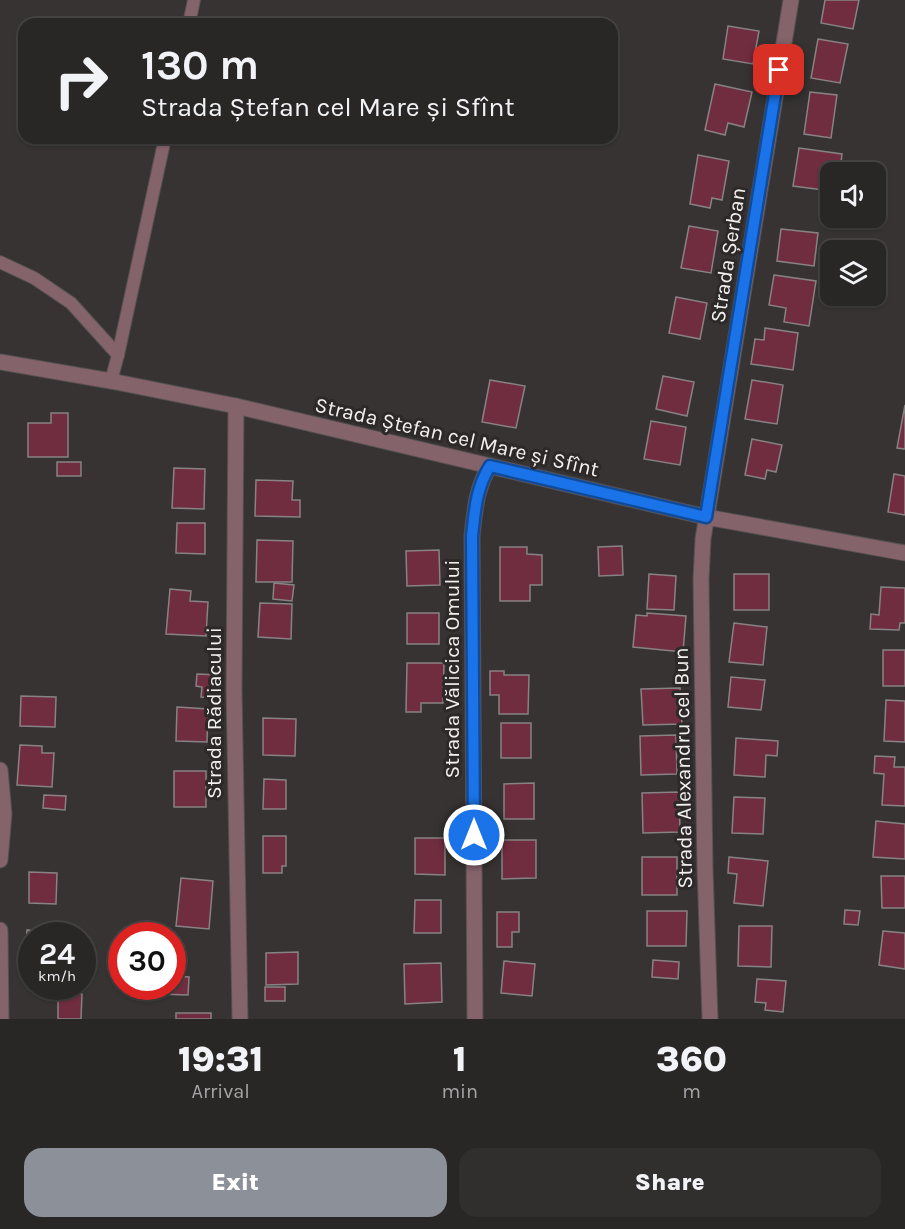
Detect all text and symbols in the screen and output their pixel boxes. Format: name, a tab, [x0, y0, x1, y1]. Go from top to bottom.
text: 130 m	[141, 40, 259, 90]
icon: right	[42, 42, 120, 120]
pin	[753, 44, 804, 95]
icon: arrive	[762, 53, 795, 86]
text: Strada Ștefan cel Mare și Sfînt	[141, 91, 515, 123]
map controls	[820, 162, 886, 306]
button: sound	[820, 162, 886, 228]
street label: Strada Șerban	[705, 186, 751, 324]
button: layers	[820, 240, 886, 306]
street label: Strada Ștefan cel Mare și Sfînt	[313, 393, 601, 481]
street label: Strada Vălicica Omului	[440, 560, 464, 778]
street label: Strada Rădiacului	[202, 627, 226, 799]
street label: Strada Alexandru cel Bun	[669, 647, 697, 889]
position arrow	[442, 803, 506, 867]
speed limit sign: 30	[108, 922, 186, 1000]
text: 24	[39, 936, 75, 972]
text: km/h	[38, 967, 76, 985]
text: 19:31	[178, 1038, 263, 1080]
text: 1	[453, 1038, 467, 1080]
text: 360	[656, 1038, 727, 1080]
text: Arrival	[191, 1080, 250, 1103]
text: min	[441, 1080, 478, 1103]
text: m	[682, 1080, 701, 1103]
button: Exit	[24, 1148, 447, 1217]
button: Share	[459, 1148, 881, 1217]

